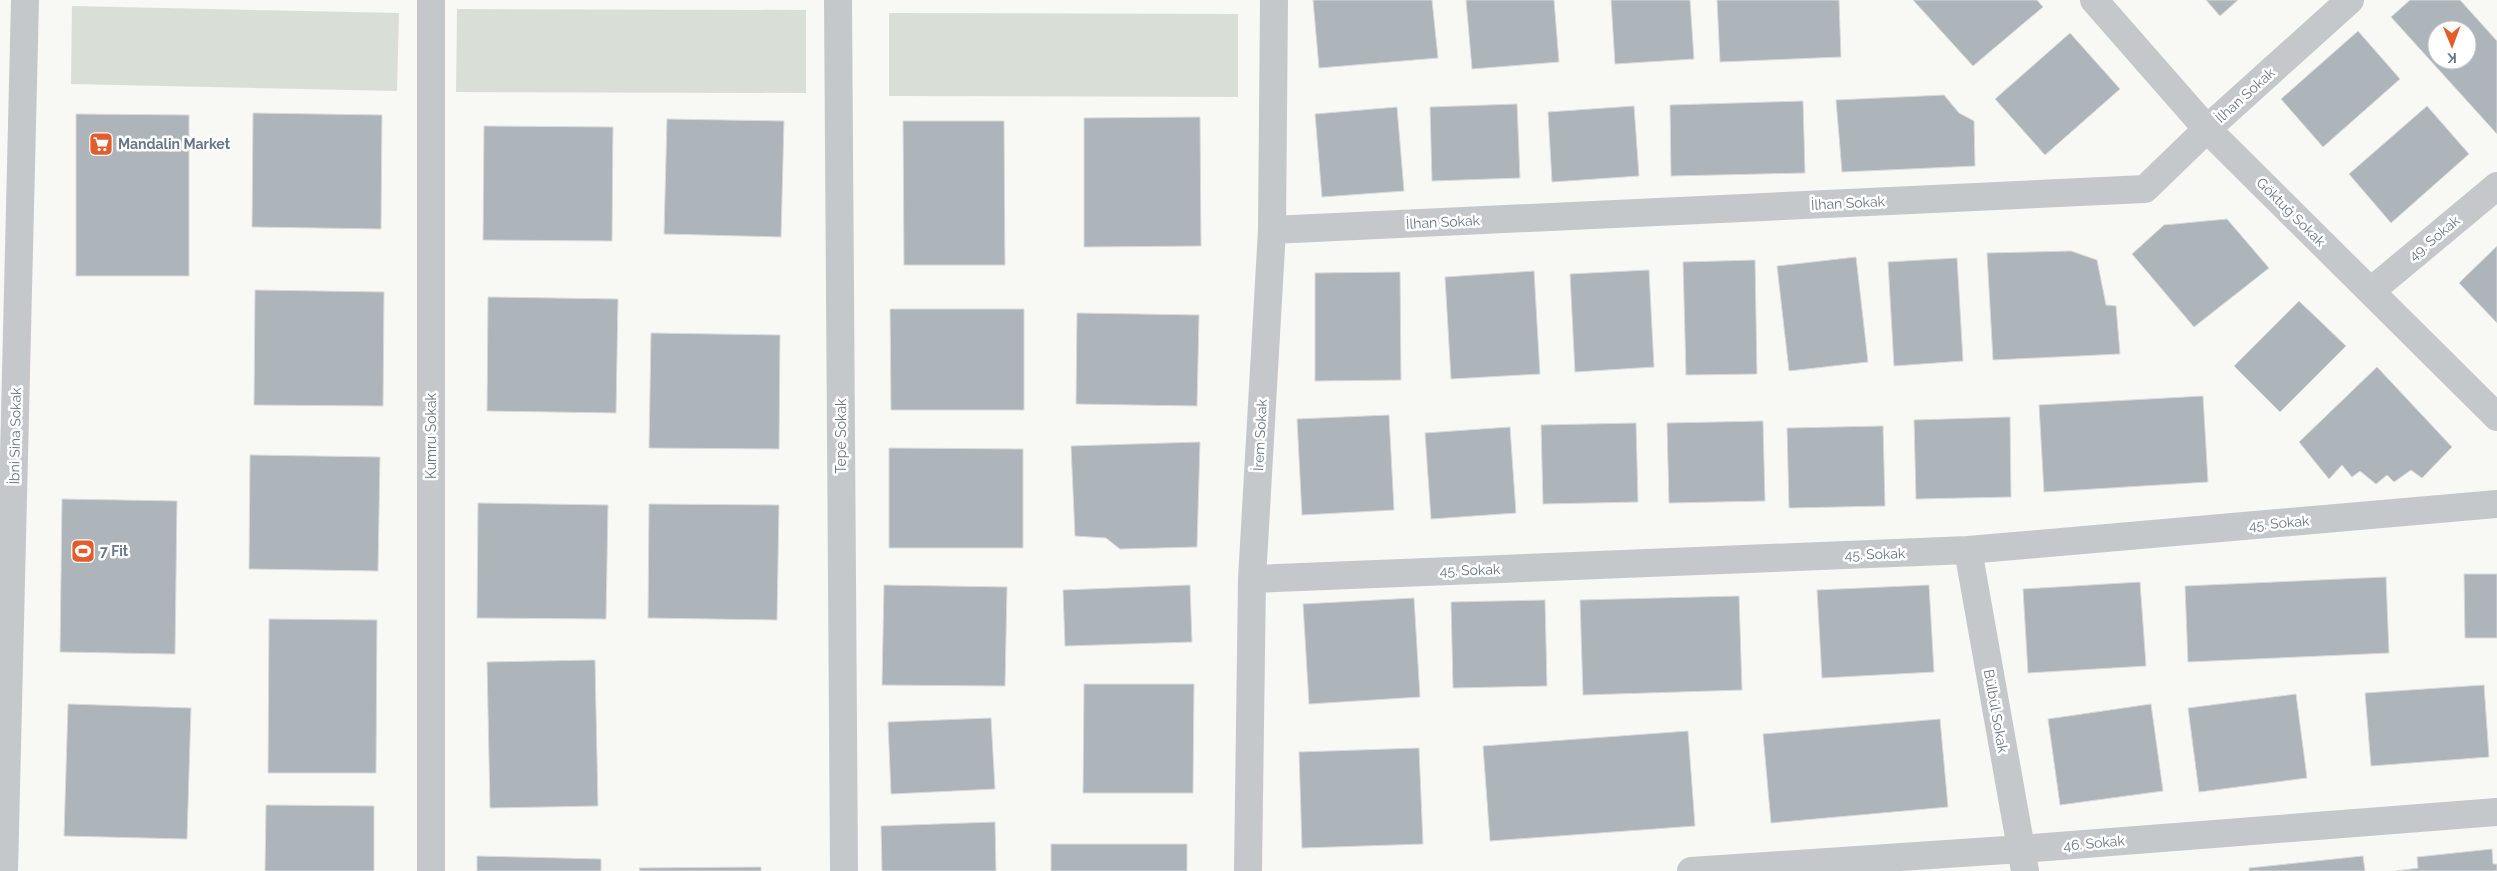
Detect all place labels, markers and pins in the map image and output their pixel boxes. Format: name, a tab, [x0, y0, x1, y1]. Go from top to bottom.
supermarket icon: Mandalin Market	[88, 131, 114, 157]
place label: Mandalin Market	[118, 136, 231, 152]
sports icon: 7 Fit	[70, 538, 96, 564]
place label: 7 Fit	[100, 543, 129, 559]

